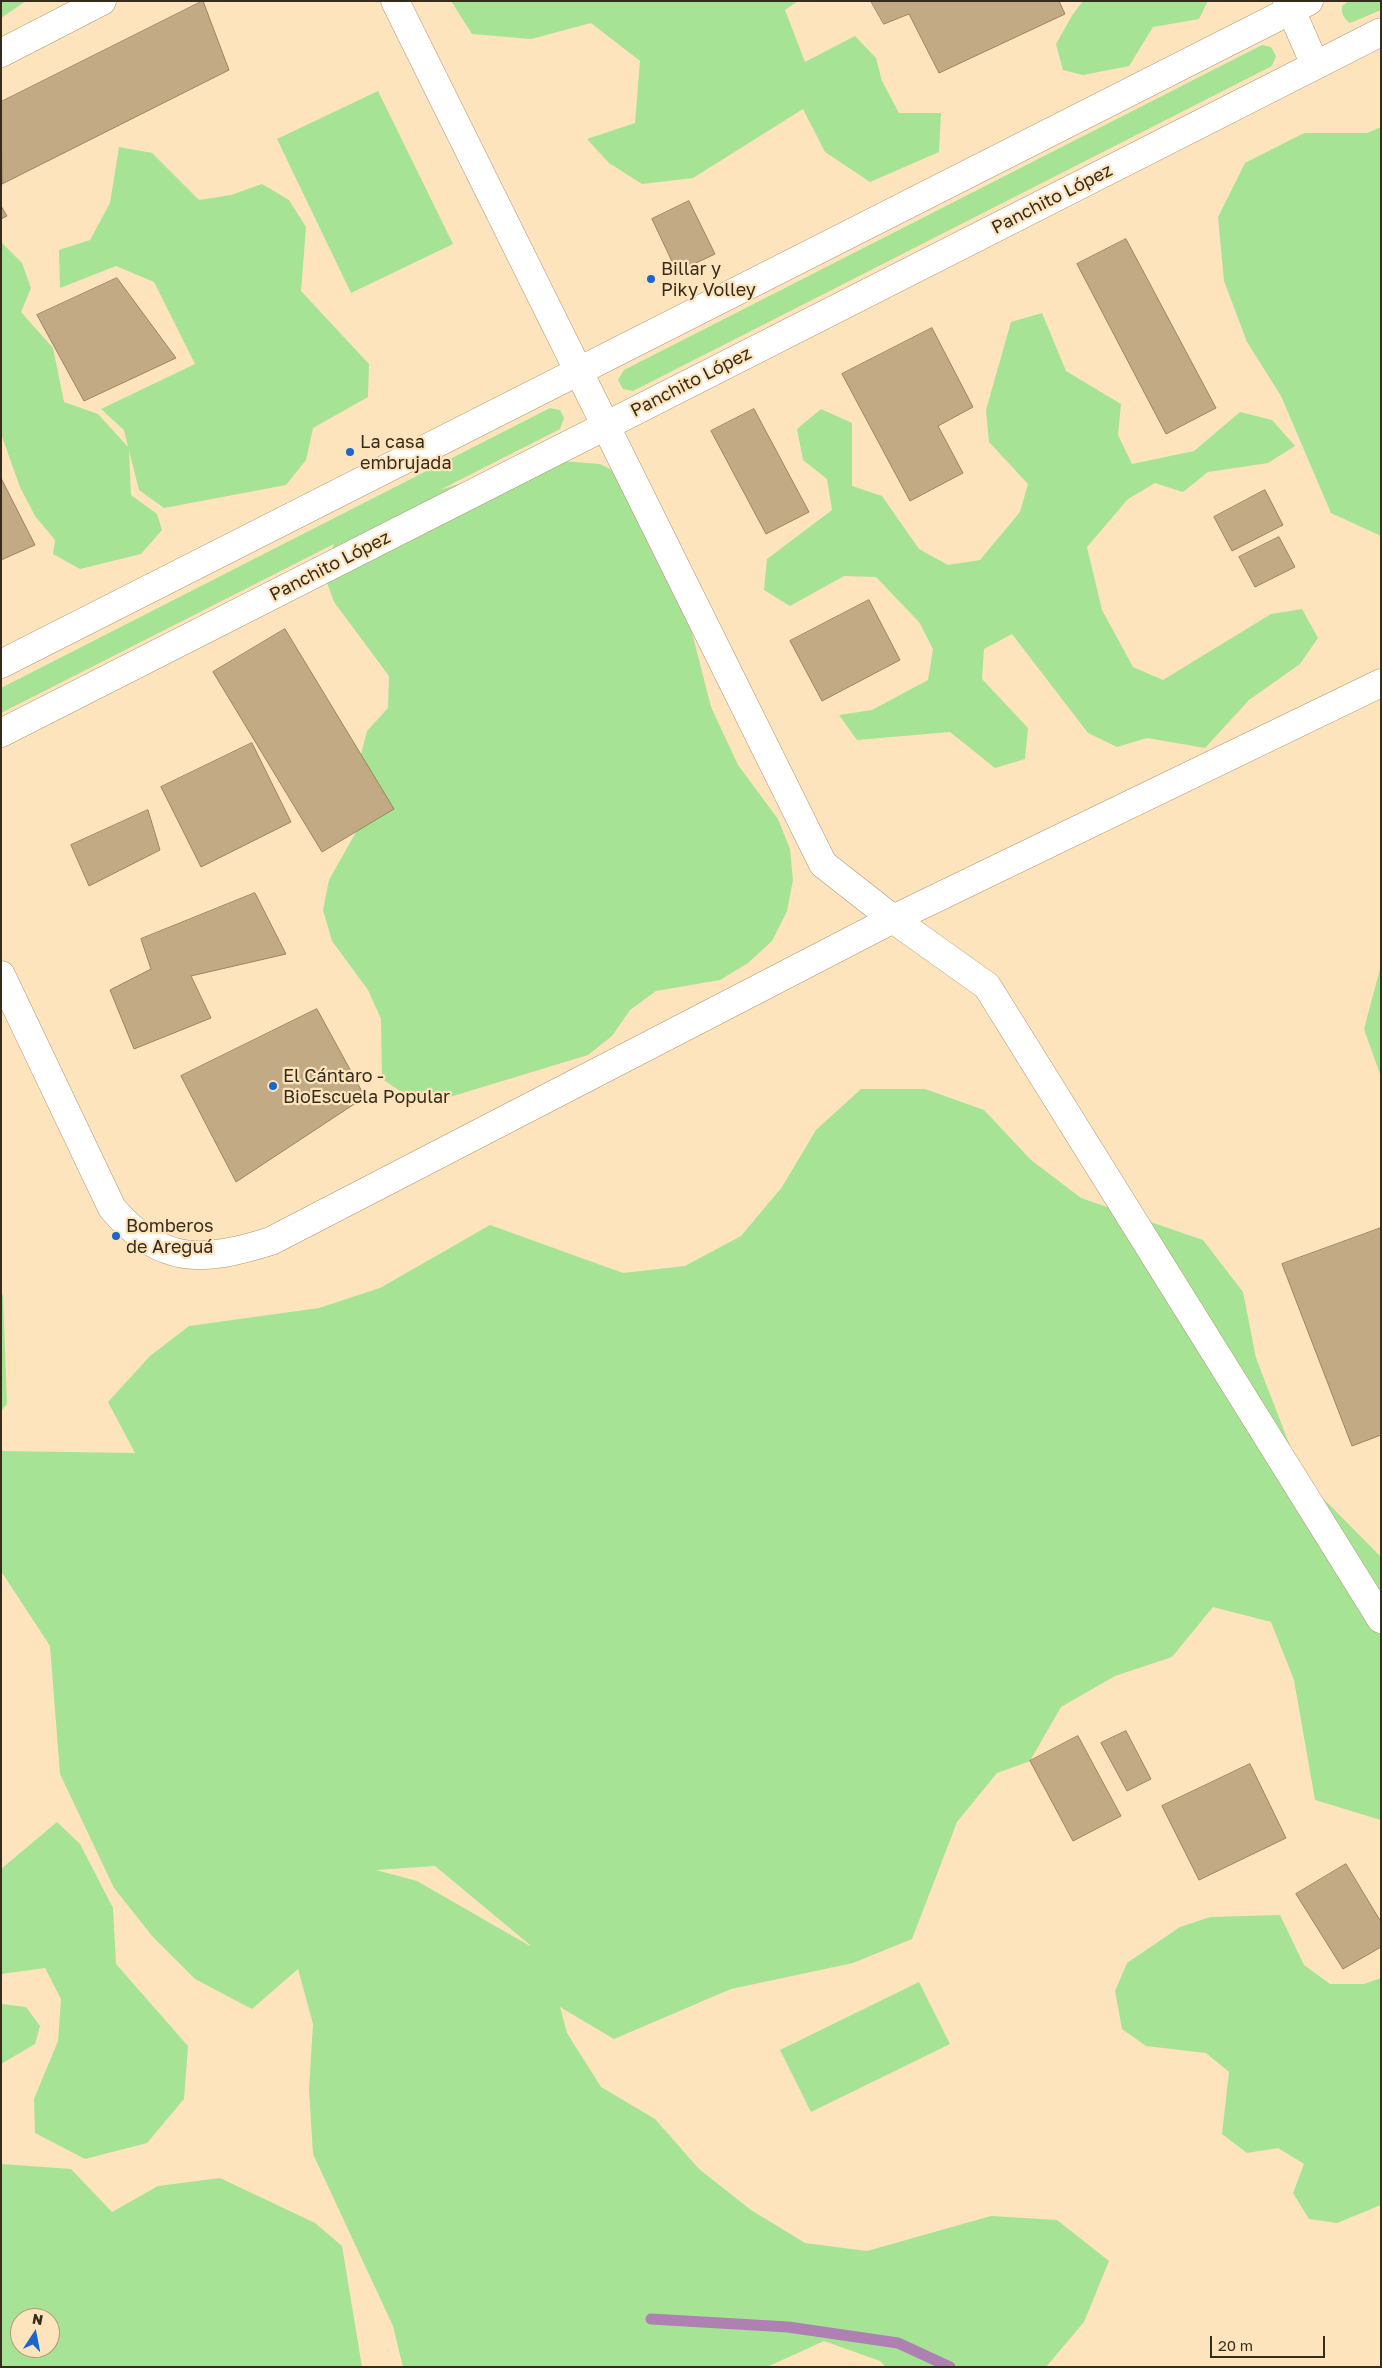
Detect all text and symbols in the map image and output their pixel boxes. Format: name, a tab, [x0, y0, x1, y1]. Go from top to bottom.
street label: Panchito López	[988, 159, 1116, 239]
place label: Billar y Piky Volley	[661, 258, 756, 300]
marker: Billar y Piky Volley	[645, 273, 657, 285]
street label: Panchito López	[627, 342, 755, 422]
place label: La casa embrujada	[360, 431, 452, 474]
marker: La casa embrujada	[344, 446, 356, 458]
street label: Panchito López	[266, 526, 394, 606]
place label: El Cántaro - BioEscuela Popular	[283, 1065, 450, 1108]
marker: El Cántaro - BioEscuela Popular	[267, 1080, 279, 1092]
place label: Bomberos de Areguá	[126, 1215, 213, 1258]
marker: Bomberos de Areguá	[110, 1230, 122, 1242]
north arrow	[10, 2308, 60, 2358]
text: N	[31, 2309, 45, 2328]
scale bar	[1212, 2326, 1327, 2358]
text: 20 m	[1218, 2336, 1253, 2354]

